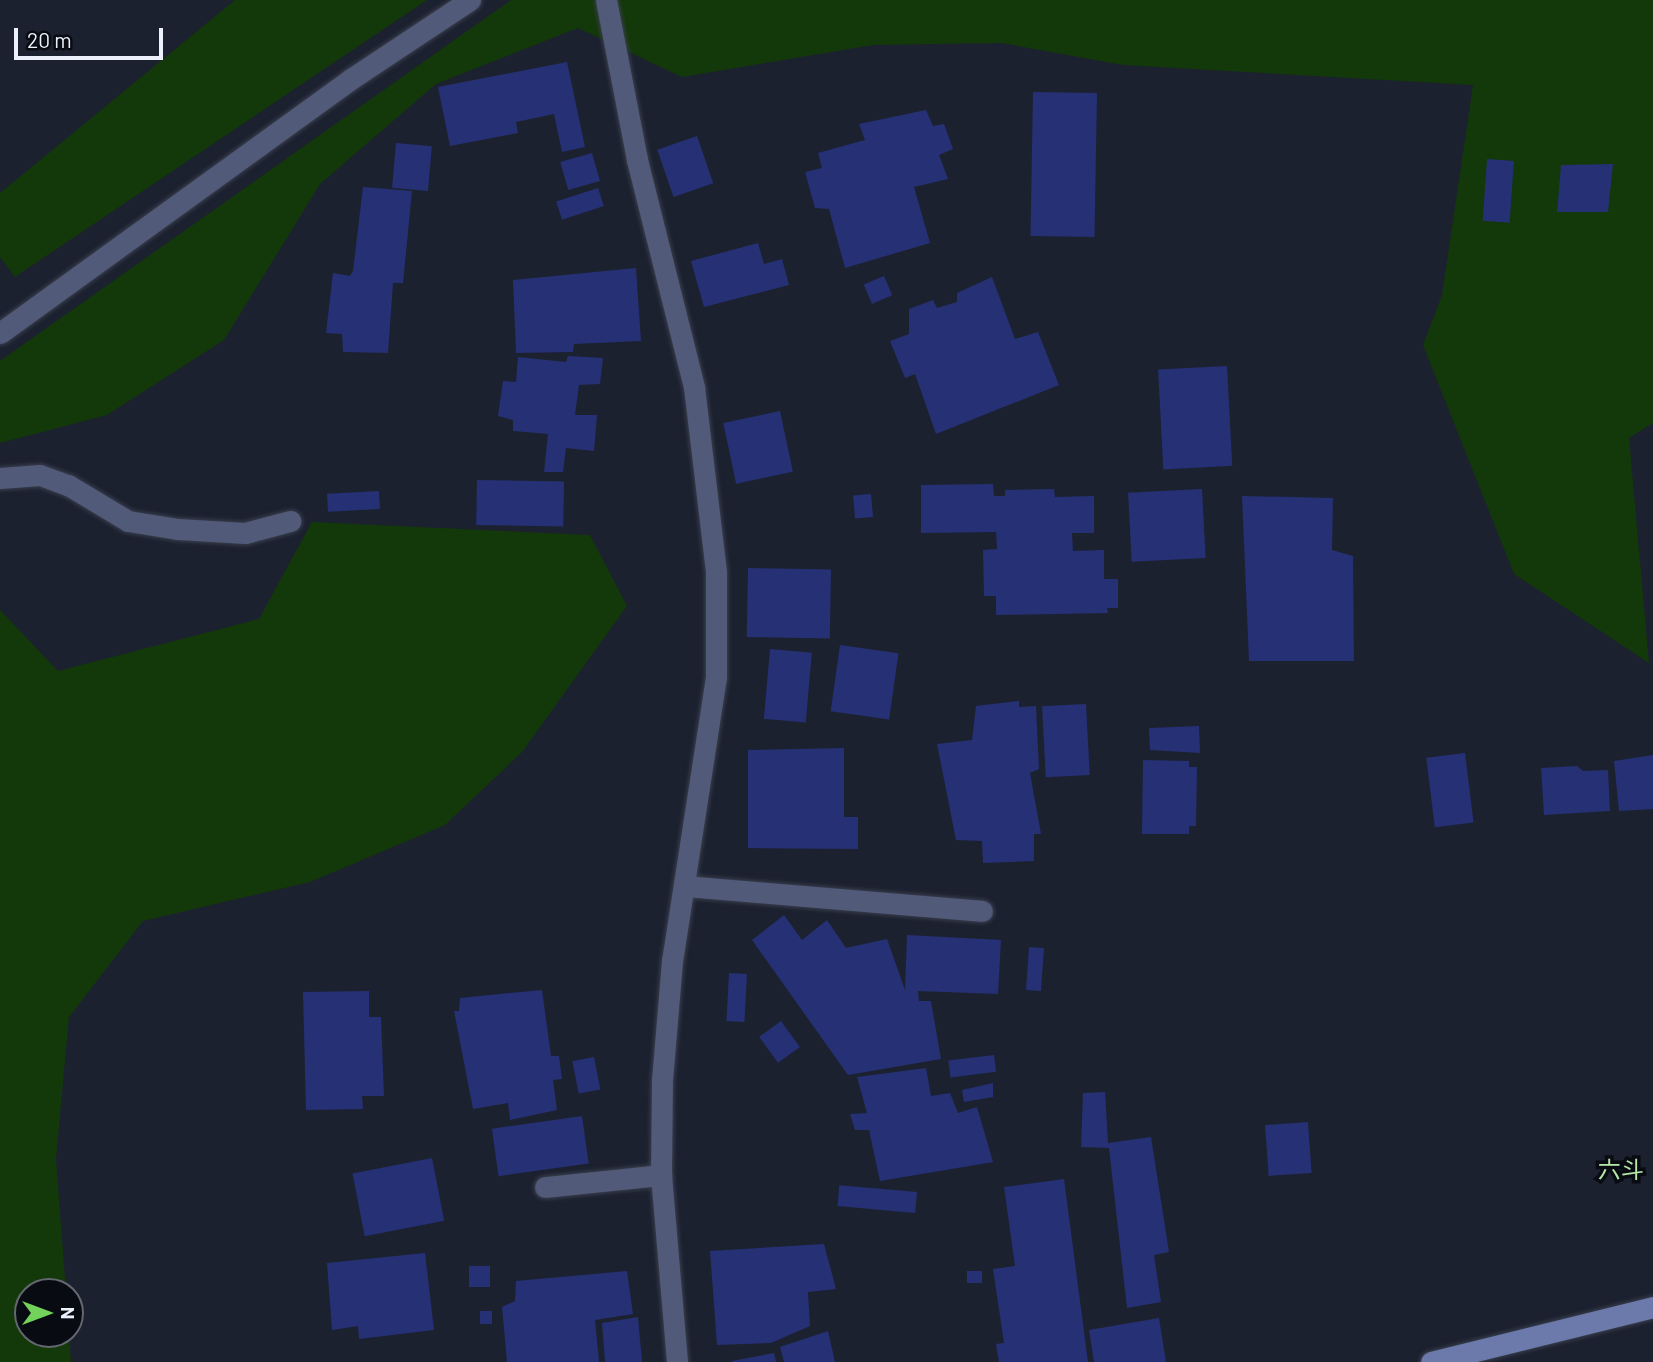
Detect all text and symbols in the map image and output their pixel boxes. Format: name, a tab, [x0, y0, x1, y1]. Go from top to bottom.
scale bar	[18, 14, 166, 58]
text: 20 m	[27, 27, 72, 52]
district label: 六斗	[1598, 1155, 1644, 1183]
north arrow	[14, 1278, 84, 1348]
text: N	[57, 1307, 80, 1319]

